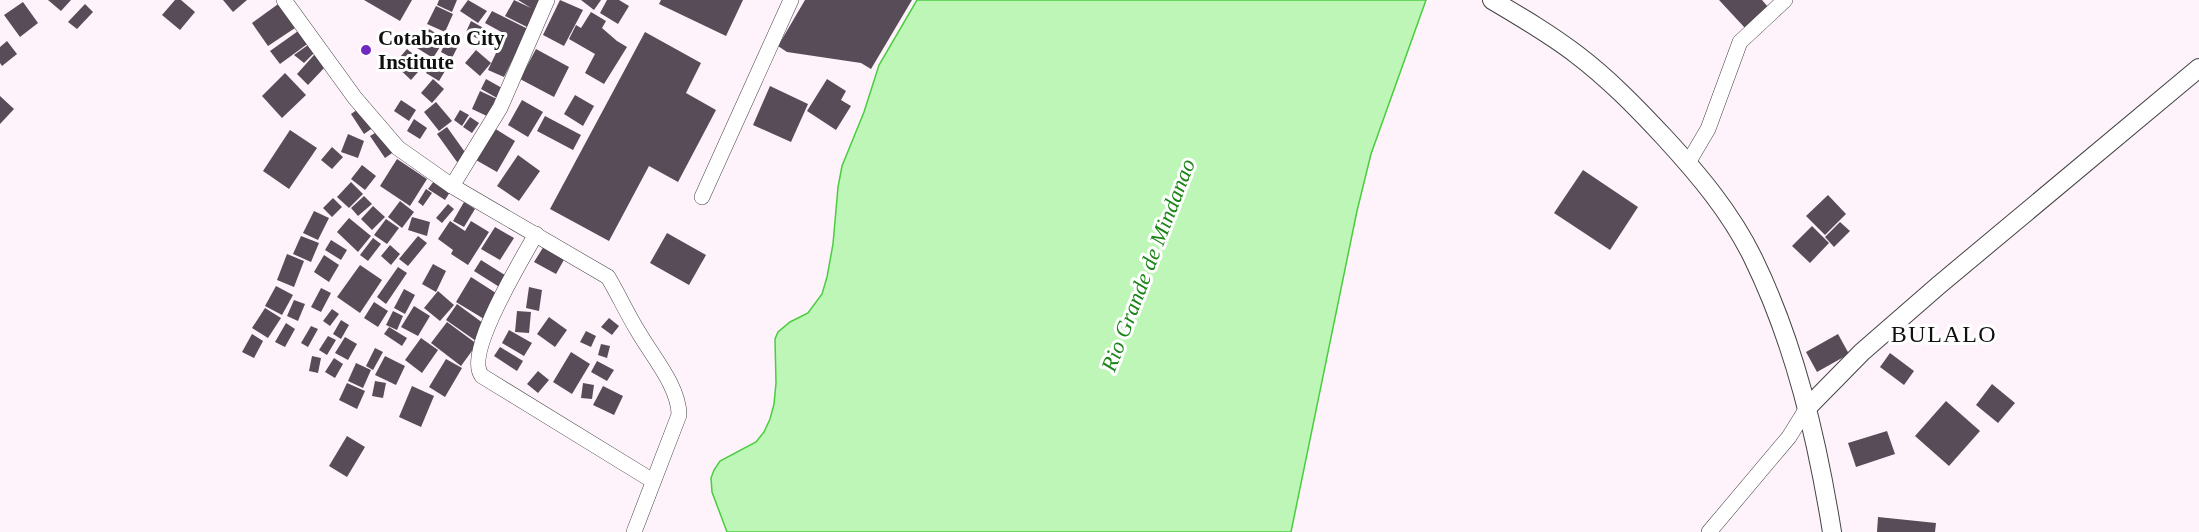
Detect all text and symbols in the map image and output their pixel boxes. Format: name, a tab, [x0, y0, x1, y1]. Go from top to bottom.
place label: Cotabato City Institute	[378, 26, 505, 74]
marker: Cotabato City Institute	[359, 43, 373, 57]
water label: Rio Grande de Mindanao	[1096, 155, 1200, 376]
district label: BULALO	[1891, 321, 1997, 347]

